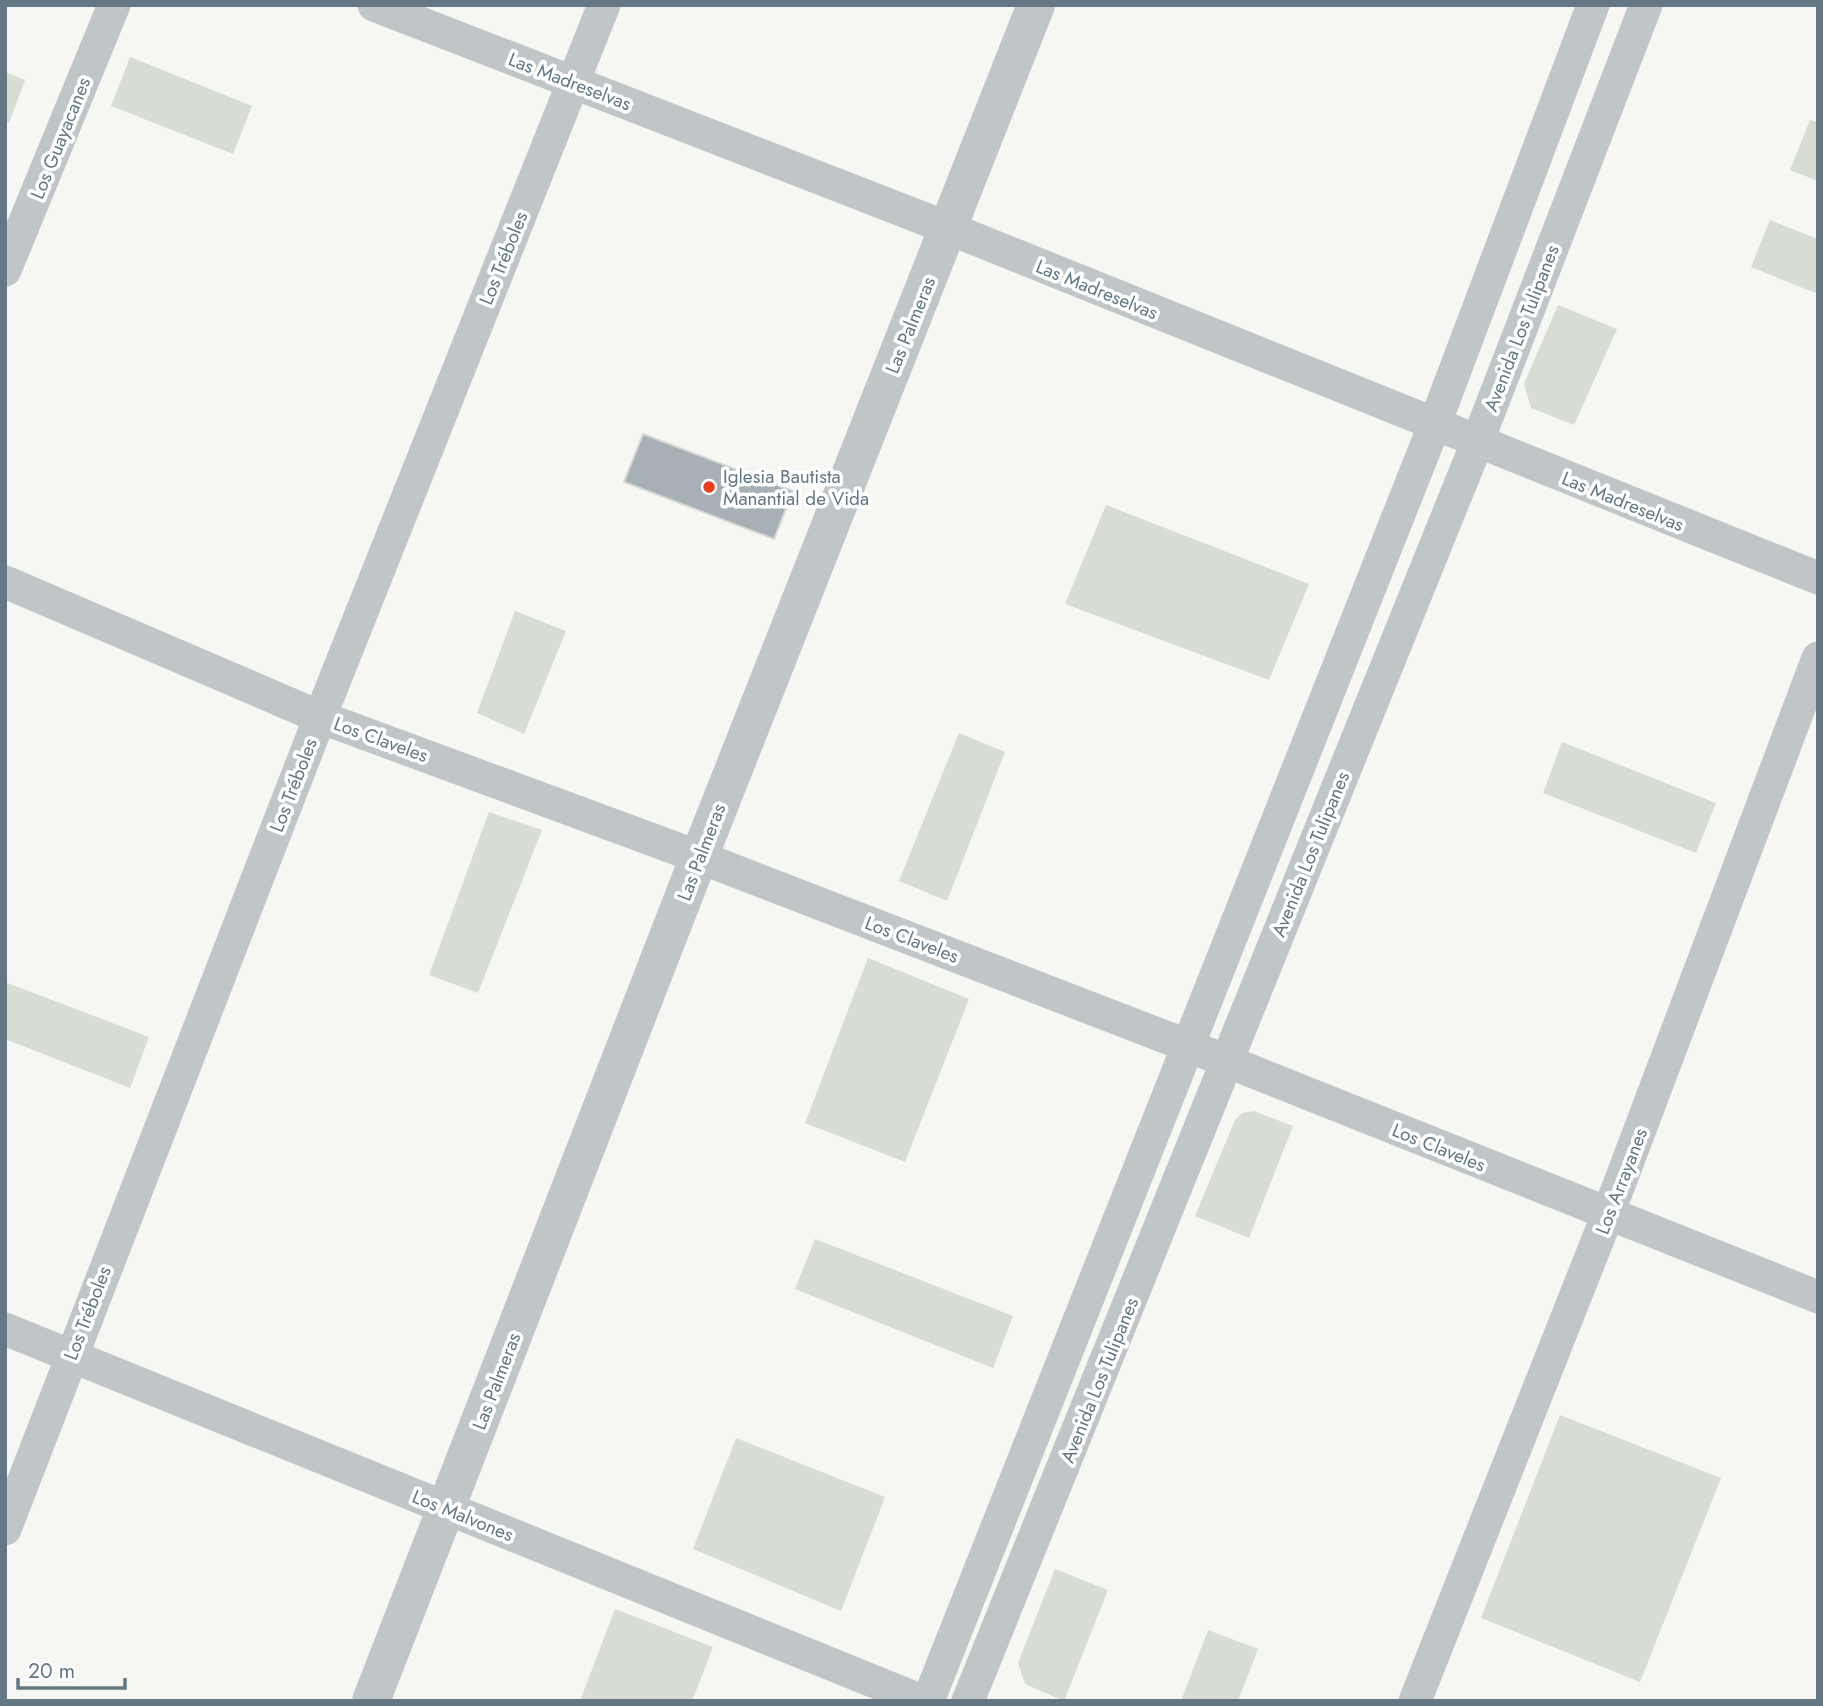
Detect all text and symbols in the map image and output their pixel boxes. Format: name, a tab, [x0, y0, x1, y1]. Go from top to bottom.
street label: Las Madreselvas	[505, 46, 635, 117]
street label: Los Guayacanes	[24, 73, 97, 203]
street label: Los Tréboles	[472, 207, 535, 309]
street label: Avenida Los Tulipanes	[1477, 241, 1566, 415]
street label: Las Madreselvas	[1032, 253, 1162, 326]
street label: Las Palmeras	[879, 272, 942, 378]
place label: Iglesia Bautista Manantial de Vida	[723, 463, 869, 512]
street label: Las Madreselvas	[1558, 465, 1688, 538]
marker: Iglesia Bautista Manantial de Vida	[701, 479, 717, 495]
street label: Los Claveles	[330, 710, 432, 769]
street label: Los Tréboles	[263, 734, 324, 836]
street label: Avenida Los Tulipanes	[1265, 767, 1356, 941]
street label: Las Palmeras	[671, 799, 733, 905]
street label: Los Claveles	[861, 909, 963, 970]
street label: Los Claveles	[1388, 1117, 1490, 1179]
street label: Los Arrayanes	[1589, 1124, 1654, 1238]
street label: Los Tréboles	[57, 1262, 118, 1364]
street label: Avenida Los Tulipanes	[1054, 1293, 1145, 1467]
street label: Las Palmeras	[466, 1328, 528, 1434]
street label: Los Malvones	[408, 1483, 518, 1548]
scale bar	[18, 1646, 124, 1690]
text: 20 m	[28, 1656, 75, 1686]

